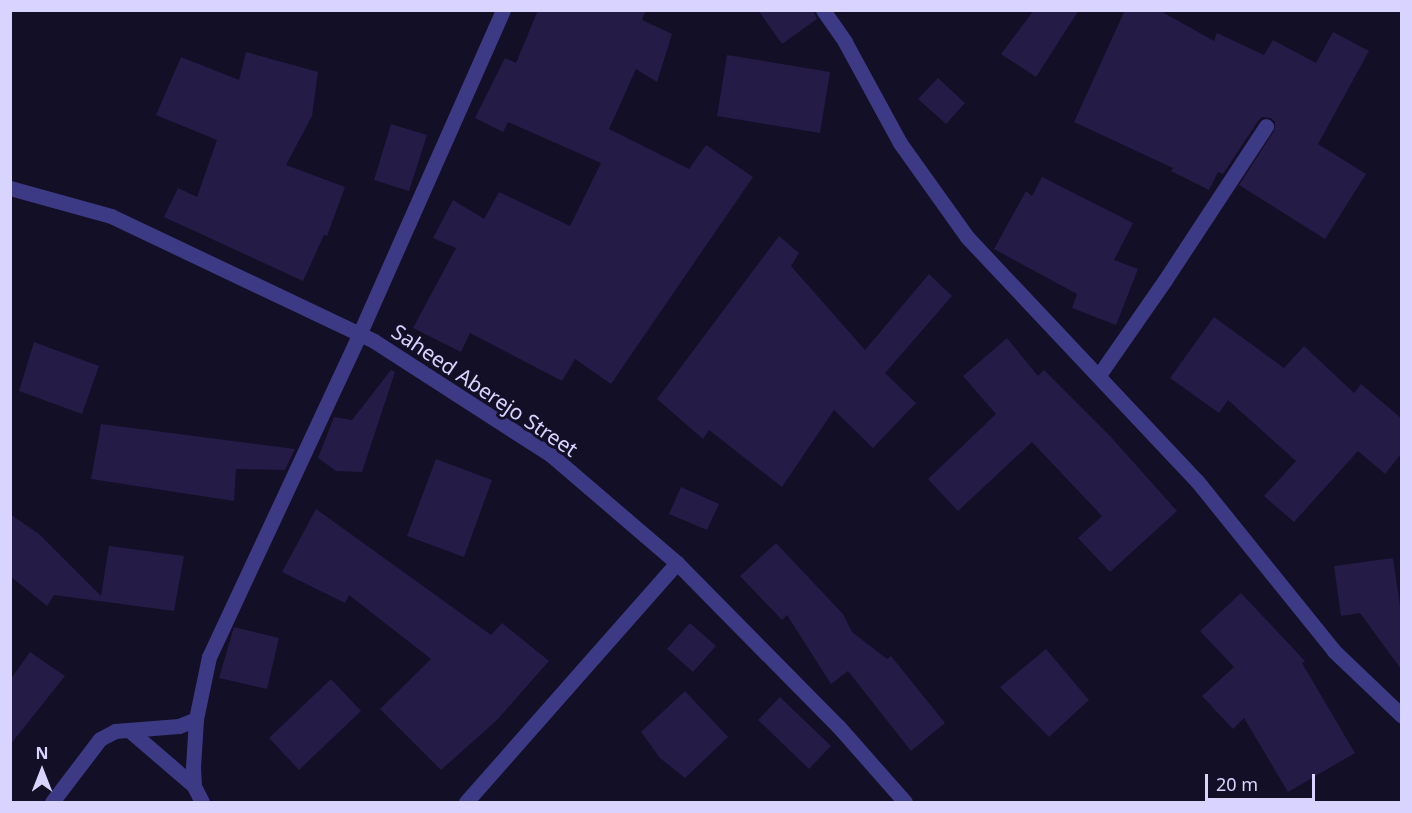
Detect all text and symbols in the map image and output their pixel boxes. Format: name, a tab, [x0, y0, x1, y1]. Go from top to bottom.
street label: Saheed Aberejo Street	[387, 318, 583, 462]
north arrow	[12, 741, 72, 801]
text: N	[35, 742, 49, 764]
scale bar	[1208, 762, 1318, 800]
text: 20 m	[1216, 772, 1258, 796]

